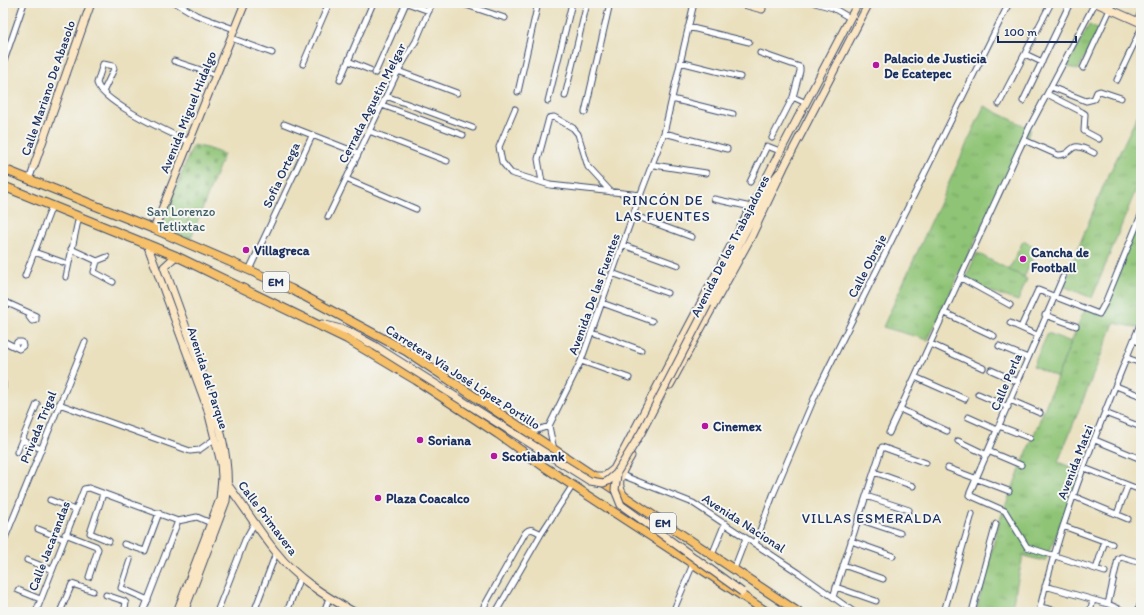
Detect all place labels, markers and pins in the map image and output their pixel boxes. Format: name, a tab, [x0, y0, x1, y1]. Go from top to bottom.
place label: Palacio de Justicia De Ecatepec	[884, 51, 987, 82]
marker: Palacio de Justicia De Ecatepec	[871, 60, 881, 70]
place label: Villagreca	[254, 243, 310, 259]
marker: Villagreca	[241, 245, 251, 255]
place label: Cancha de Football	[1031, 245, 1089, 275]
marker: Cancha de Football	[1018, 254, 1028, 264]
place label: Cinemex	[713, 419, 762, 434]
marker: Cinemex	[700, 421, 710, 431]
place label: Soriana	[428, 433, 471, 448]
marker: Soriana	[415, 435, 425, 445]
place label: Scotiabank	[502, 449, 565, 464]
marker: Scotiabank	[489, 451, 499, 461]
place label: Plaza Coacalco	[386, 491, 470, 506]
marker: Plaza Coacalco	[373, 493, 383, 503]

